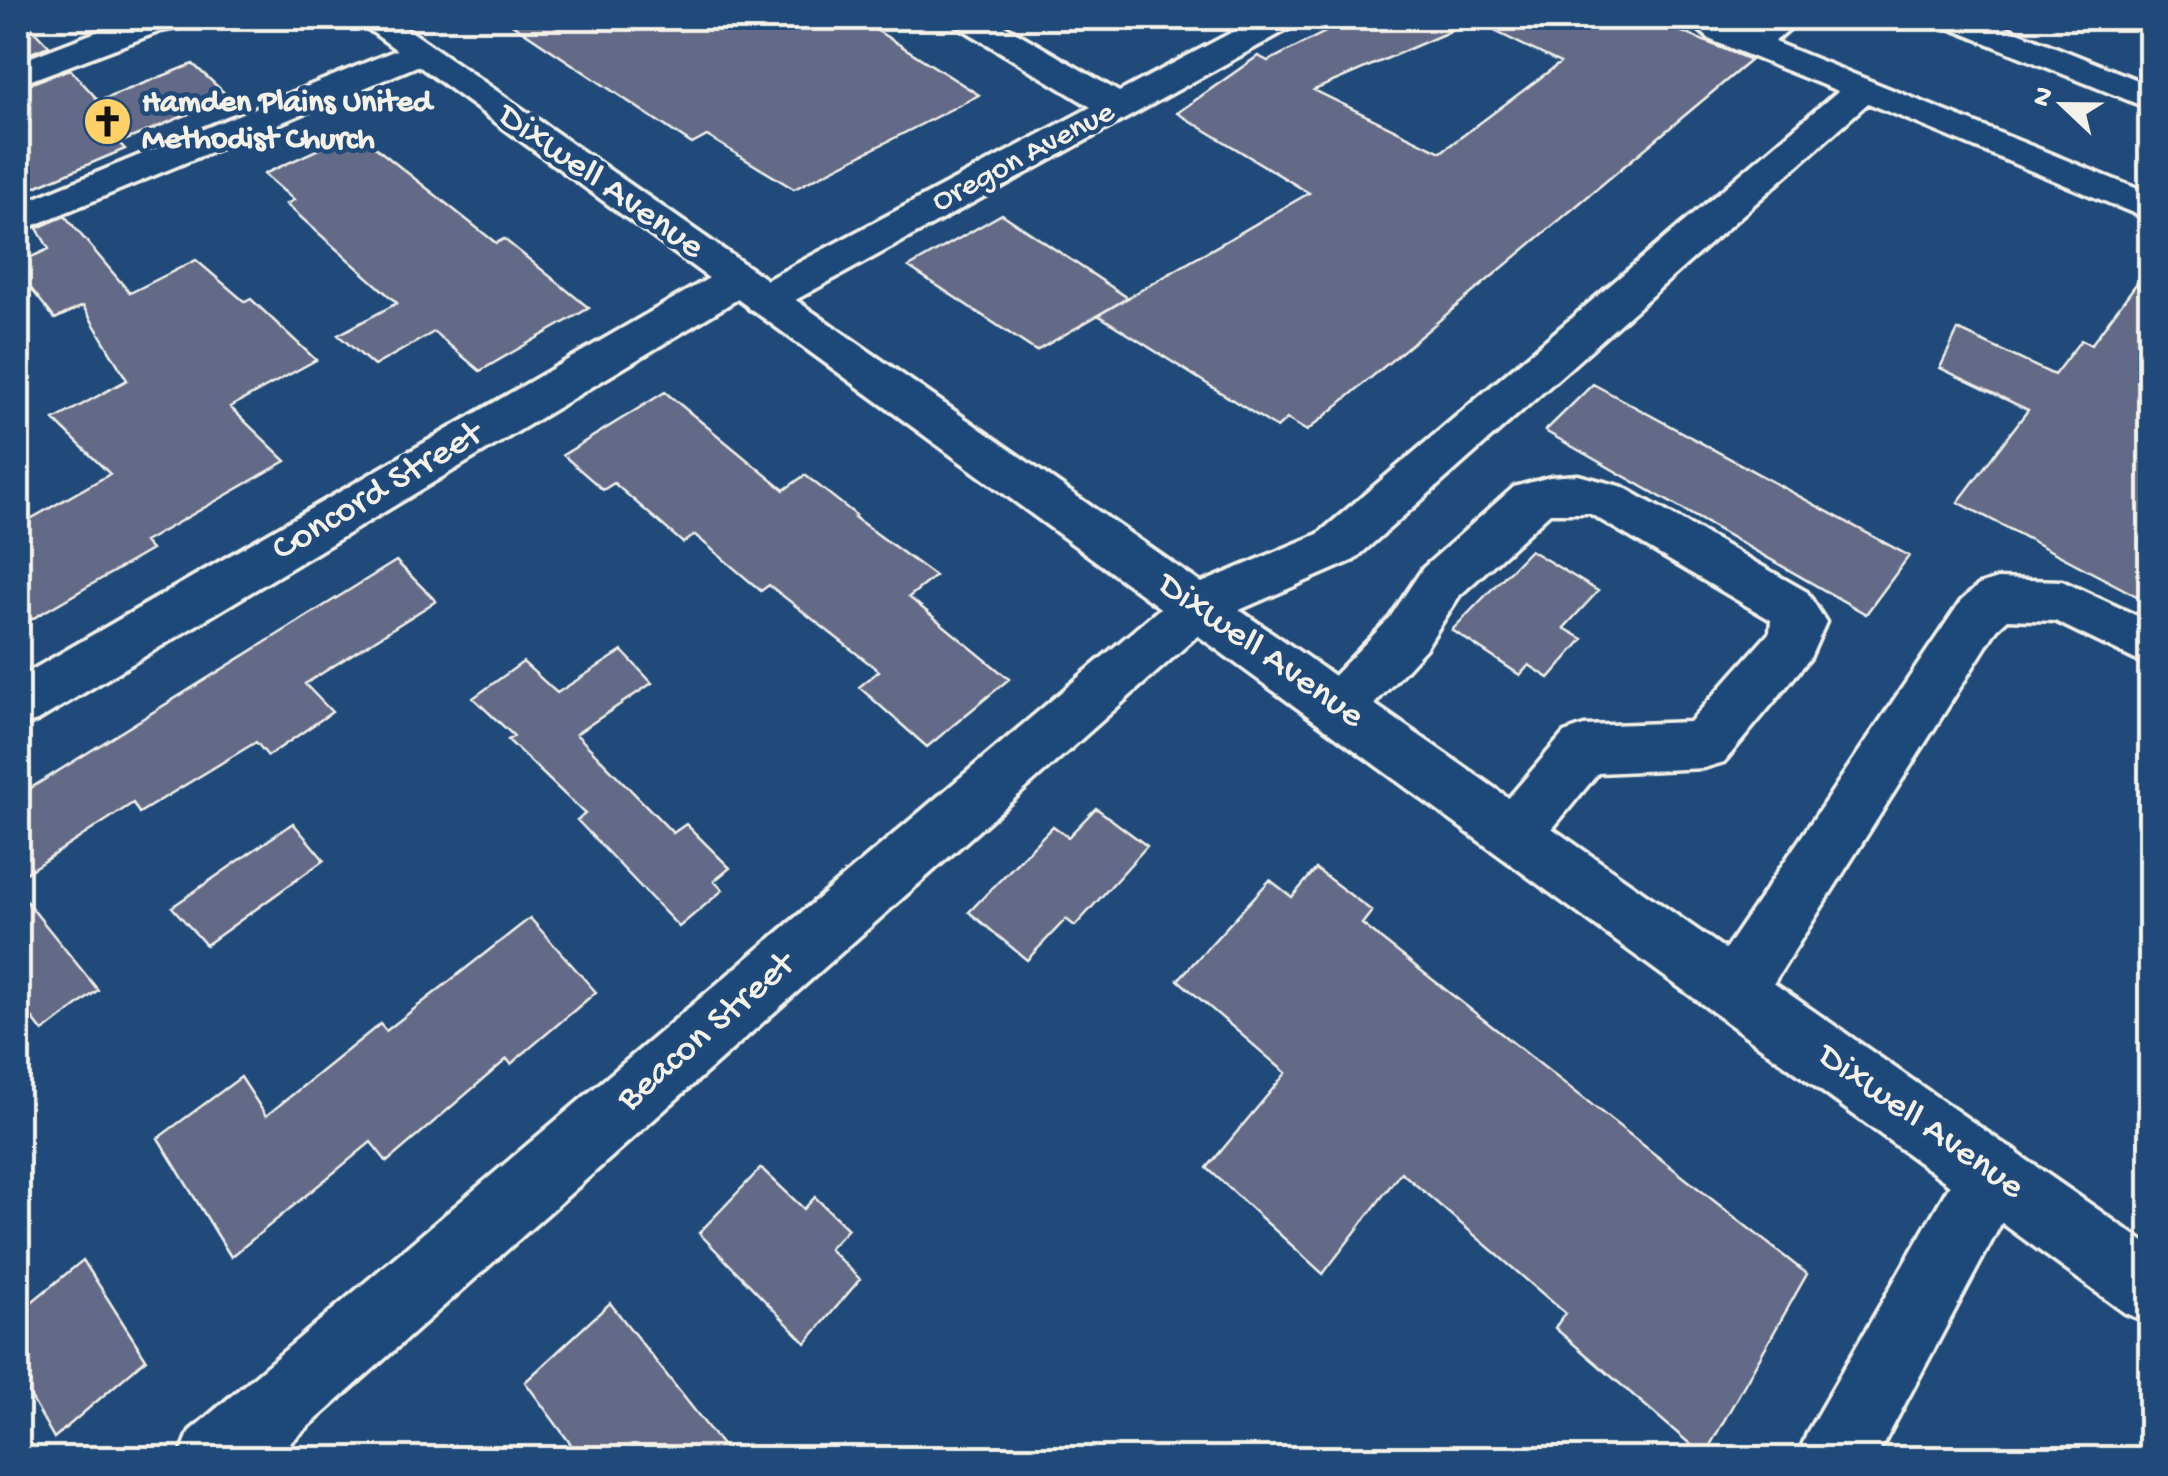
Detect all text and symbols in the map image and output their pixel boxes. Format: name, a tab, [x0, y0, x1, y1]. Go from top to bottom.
north arrow	[2013, 55, 2113, 155]
text: N	[2025, 83, 2063, 112]
place label: Hamden Plains United Methodist Church	[142, 85, 435, 160]
street label: Dixwell Avenue	[486, 94, 712, 271]
street label: Oregon Avenue	[926, 94, 1122, 222]
church icon: Hamden Plains United Methodist Church	[81, 96, 133, 148]
street label: Concord Street	[265, 411, 494, 573]
street label: Dixwell Avenue	[1146, 563, 1372, 740]
street label: Beacon Street	[608, 942, 808, 1123]
street label: Dixwell Avenue	[1806, 1034, 2032, 1211]

